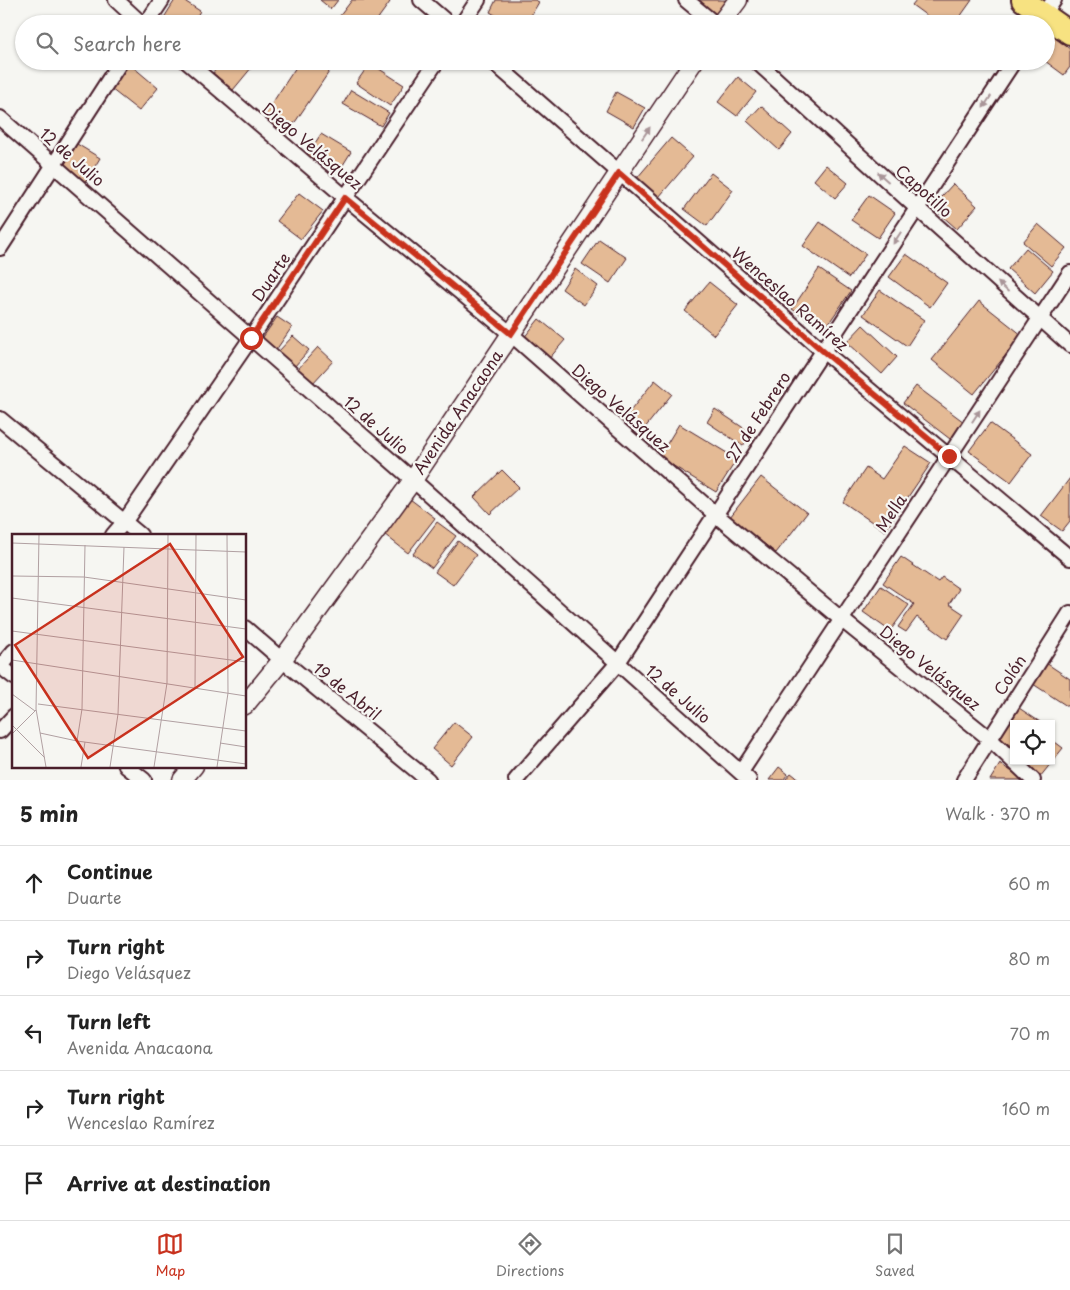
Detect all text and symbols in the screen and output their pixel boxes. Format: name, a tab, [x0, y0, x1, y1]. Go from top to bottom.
search box	[15, 15, 1055, 70]
icon: search	[33, 29, 61, 57]
text: Search here	[73, 29, 182, 57]
one-way arrow	[982, 95, 992, 109]
street label: Diego Velásquez	[258, 96, 368, 194]
street label: 12 de Julio	[35, 121, 111, 191]
one-way arrow	[641, 126, 651, 139]
street label: Capotillo	[891, 158, 958, 222]
one-way arrow	[876, 172, 889, 183]
one-way arrow	[893, 231, 902, 244]
street label: Wenceslao Ramírez	[727, 241, 855, 356]
street label: Duarte	[245, 247, 295, 306]
one-way arrow	[997, 281, 1010, 292]
route start	[240, 327, 263, 350]
street label: Avenida Anacaona	[407, 344, 508, 479]
street label: Diego Velásquez	[567, 358, 677, 457]
street label: 27 de Febrero	[719, 366, 796, 467]
street label: 12 de Julio	[339, 389, 415, 459]
one-way arrow	[971, 409, 981, 423]
route end	[938, 445, 961, 468]
street label: Mella	[869, 489, 912, 536]
inset map	[12, 534, 246, 768]
street label: Diego Velásquez	[875, 619, 987, 716]
street label: Colón	[987, 649, 1031, 700]
street label: 19 de Abril	[309, 655, 387, 725]
street label: 12 de Julio	[641, 658, 717, 728]
map controls	[1010, 720, 1055, 765]
button: locate	[1010, 720, 1055, 765]
text: 5 min	[20, 797, 78, 829]
text: Walk · 370 m	[945, 801, 1050, 825]
text: Continue	[67, 857, 153, 885]
icon: ahead	[20, 869, 48, 897]
text: 60 m	[1008, 871, 1050, 895]
text: Duarte	[67, 885, 121, 909]
text: Turn right	[67, 932, 165, 960]
icon: right	[20, 944, 48, 972]
text: 80 m	[1008, 946, 1050, 970]
text: Diego Velásquez	[67, 960, 191, 984]
text: Turn left	[67, 1007, 151, 1035]
icon: left	[20, 1019, 48, 1047]
text: 70 m	[1010, 1021, 1050, 1045]
text: Avenida Anacaona	[67, 1035, 213, 1059]
text: Turn right	[67, 1082, 165, 1110]
icon: right	[20, 1094, 48, 1122]
text: 160 m	[1002, 1096, 1050, 1120]
text: Wenceslao Ramírez	[67, 1110, 215, 1134]
icon: arrive	[20, 1169, 48, 1197]
text: Arrive at destination	[67, 1169, 271, 1197]
tab: Map	[155, 1230, 185, 1281]
tab: Directions	[496, 1230, 564, 1281]
tab: Saved	[875, 1230, 915, 1281]

